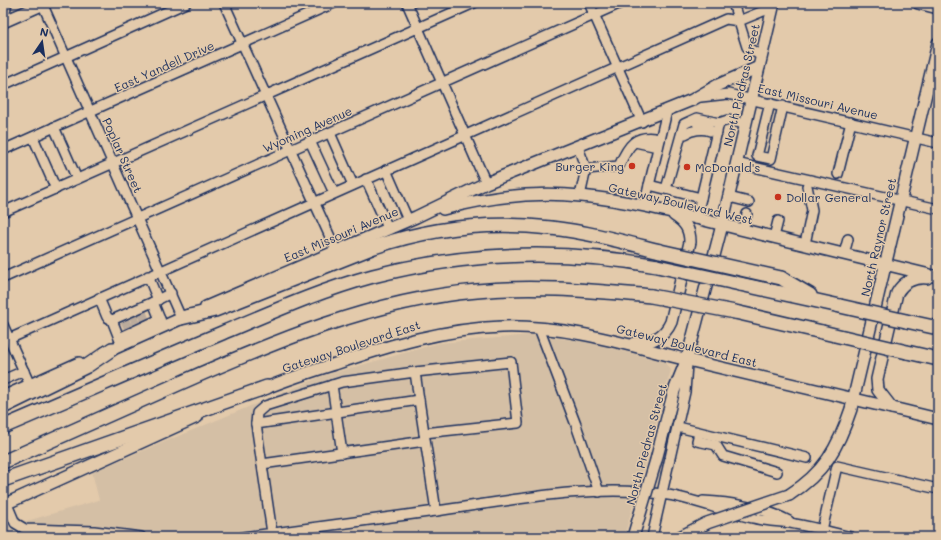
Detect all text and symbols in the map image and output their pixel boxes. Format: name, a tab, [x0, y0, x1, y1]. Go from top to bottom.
north arrow	[22, 22, 62, 62]
street label: North Piedras Street	[719, 22, 763, 148]
text: N	[39, 24, 50, 40]
street label: East Yandell Drive	[111, 37, 217, 95]
street label: East Missouri Avenue	[756, 79, 880, 123]
street label: Wyoming Avenue	[260, 102, 354, 156]
street label: Poplar Street	[99, 115, 147, 195]
place label: Burger King	[555, 158, 624, 174]
place label: McDonald's	[695, 159, 760, 175]
marker: Burger King	[627, 161, 637, 171]
marker: McDonald's	[682, 162, 692, 172]
street label: North Raynor Street	[857, 176, 899, 298]
street label: Gateway Boulevard West	[607, 179, 755, 227]
place label: Dollar General	[786, 189, 872, 205]
marker: Dollar General	[773, 192, 783, 202]
street label: East Missouri Avenue	[281, 203, 401, 265]
street label: Gateway Boulevard East	[280, 316, 422, 376]
street label: Gateway Boulevard East	[615, 320, 759, 370]
street label: North Piedras Street	[622, 381, 670, 507]

